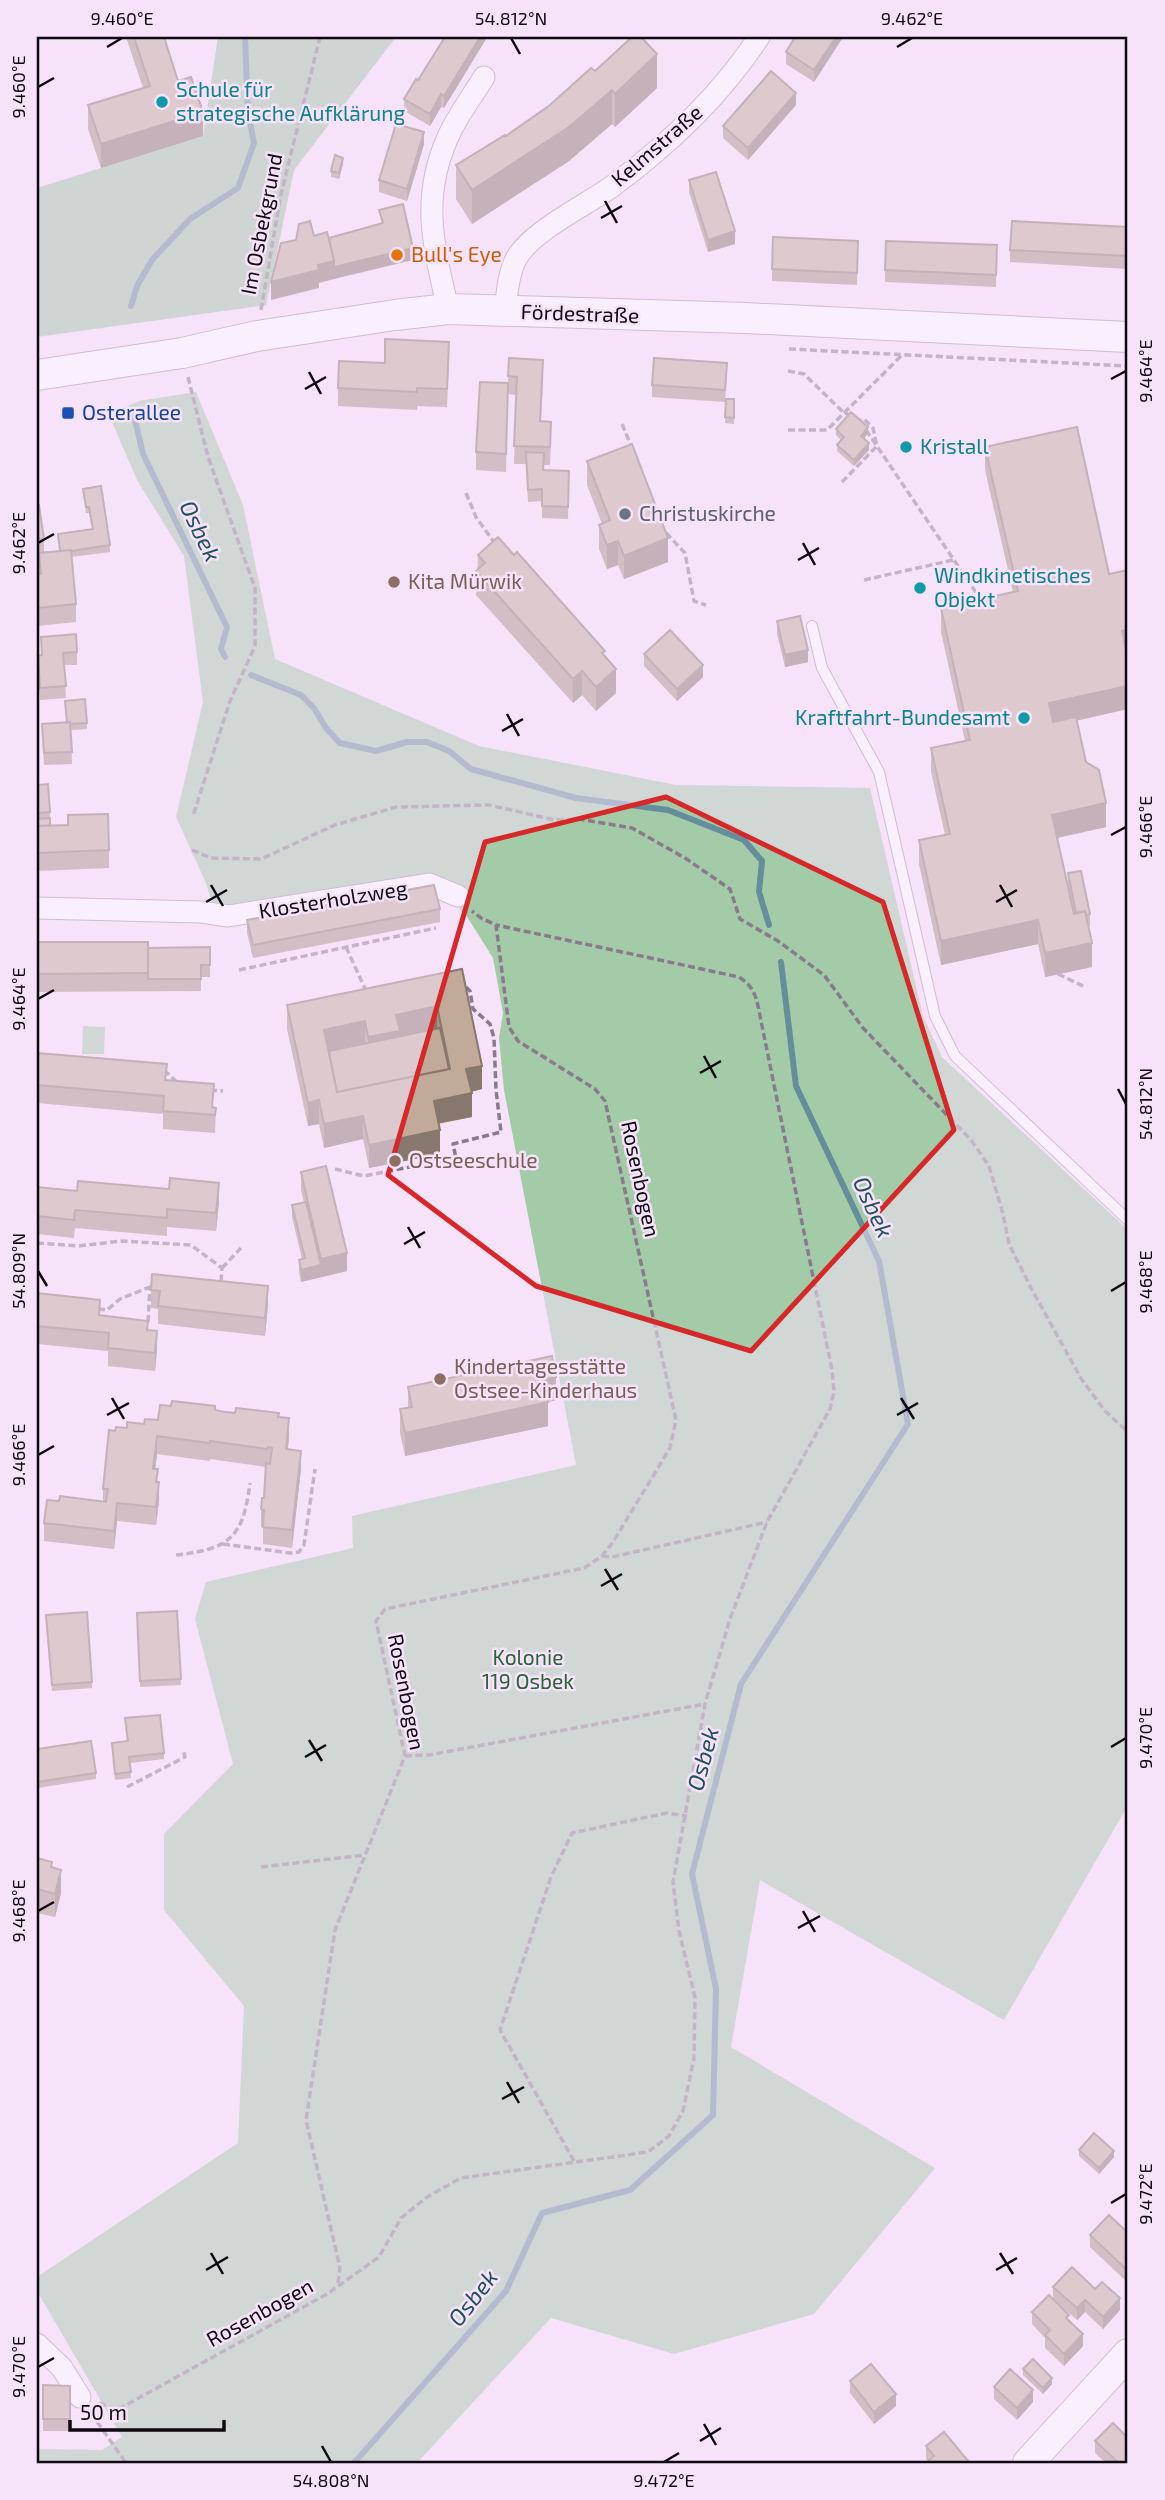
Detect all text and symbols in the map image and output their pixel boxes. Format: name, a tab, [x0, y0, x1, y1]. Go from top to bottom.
text: 9.460°E	[90, 7, 154, 29]
text: 54.812°N	[475, 7, 547, 29]
text: 9.462°E	[881, 7, 943, 29]
text: 9.460°E	[7, 55, 29, 119]
place label: Schule für strategische Aufklärung	[176, 76, 405, 125]
marker: Schule für strategische Aufklärung	[154, 94, 170, 110]
street label: Kelmstraße	[606, 99, 707, 191]
street label: Im Osbekgrund	[235, 151, 286, 297]
place label: Bull's Eye	[411, 241, 502, 266]
marker: Bull's Eye	[389, 247, 405, 263]
street label: Fördestraße	[520, 298, 640, 327]
text: 9.464°E	[1134, 339, 1156, 403]
place label: Osterallee	[82, 399, 181, 424]
marker: Osterallee	[60, 405, 76, 421]
place label: Kristall	[920, 433, 989, 458]
marker: Kristall	[898, 439, 914, 455]
water label: Osbek	[174, 495, 228, 566]
place label: Christuskirche	[639, 500, 776, 525]
marker: Christuskirche	[617, 506, 633, 522]
text: 9.462°E	[7, 512, 29, 574]
place label: Windkinetisches Objekt	[934, 562, 1091, 612]
place label: Kita Mürwik	[408, 568, 522, 593]
marker: Kita Mürwik	[386, 574, 402, 590]
marker: Windkinetisches Objekt	[912, 580, 928, 596]
place label: Kraftfahrt-Bundesamt	[795, 704, 1010, 729]
marker: Kraftfahrt-Bundesamt	[1016, 710, 1032, 726]
text: 9.466°E	[1134, 796, 1156, 858]
street label: Klosterholzweg	[257, 874, 409, 923]
text: 9.464°E	[7, 967, 29, 1031]
text: 54.812°N	[1134, 1068, 1156, 1140]
street label: Rosenbogen	[617, 1118, 666, 1239]
place label: Ostseeschule	[409, 1147, 538, 1172]
marker: Ostseeschule	[387, 1153, 403, 1169]
water label: Osbek	[848, 1171, 900, 1242]
text: 54.809°N	[7, 1233, 29, 1309]
text: 9.468°E	[1134, 1250, 1156, 1314]
place label: Kindertagesstätte Ostsee-Kinderhaus	[454, 1353, 637, 1402]
marker: Kindertagesstätte Ostsee-Kinderhaus	[432, 1371, 448, 1387]
text: 9.466°E	[7, 1424, 29, 1486]
street label: Rosenbogen	[384, 1631, 431, 1752]
park label: Kolonie 119 Osbek	[482, 1644, 574, 1693]
text: 9.470°E	[1134, 1707, 1156, 1769]
water label: Osbek	[680, 1724, 724, 1794]
text: 9.468°E	[7, 1879, 29, 1943]
text: 9.472°E	[1134, 2163, 1156, 2225]
water label: Osbek	[441, 2263, 503, 2331]
street label: Rosenbogen	[202, 2272, 317, 2351]
text: 9.470°E	[7, 2336, 29, 2398]
scale bar	[70, 2388, 224, 2432]
text: 50 m	[80, 2399, 127, 2424]
text: 54.808°N	[293, 2469, 369, 2491]
text: 9.472°E	[633, 2469, 695, 2491]

